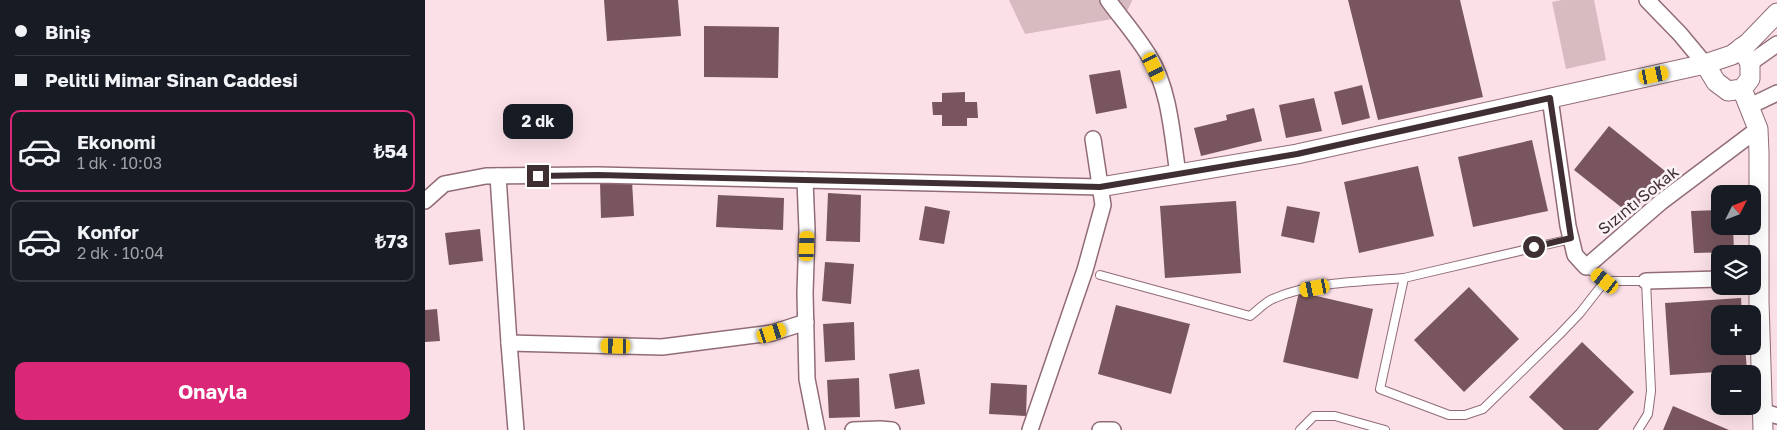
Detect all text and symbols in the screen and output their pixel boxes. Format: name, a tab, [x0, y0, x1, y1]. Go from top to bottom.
text: Biniş	[45, 20, 91, 43]
car	[1140, 50, 1167, 84]
car	[1637, 65, 1670, 85]
text: Pelitli Mimar Sinan Caddesi	[45, 68, 298, 91]
callout: 2 dk	[503, 104, 573, 138]
text: 2 dk	[522, 111, 554, 131]
icon: car	[17, 129, 62, 174]
text: Ekonomi	[77, 130, 156, 153]
text: ₺54	[374, 139, 408, 162]
text: 1 dk · 10:03	[77, 153, 162, 173]
street label: Sızıntı Sokak	[1594, 161, 1682, 239]
route end	[527, 165, 549, 187]
north arrow	[1711, 185, 1761, 235]
map controls	[1711, 185, 1761, 415]
icon: car	[17, 219, 62, 264]
text: Konfor	[77, 220, 139, 243]
text: ₺73	[375, 229, 408, 252]
car	[798, 231, 815, 261]
route start	[1523, 236, 1545, 258]
text: 2 dk · 10:04	[77, 243, 164, 263]
button: layers	[1711, 245, 1761, 295]
car	[1588, 266, 1621, 296]
car	[1298, 278, 1331, 298]
button: +	[1711, 305, 1761, 355]
car	[755, 321, 788, 345]
car	[600, 338, 631, 354]
button: Onayla	[15, 362, 410, 420]
button: −	[1711, 365, 1761, 415]

